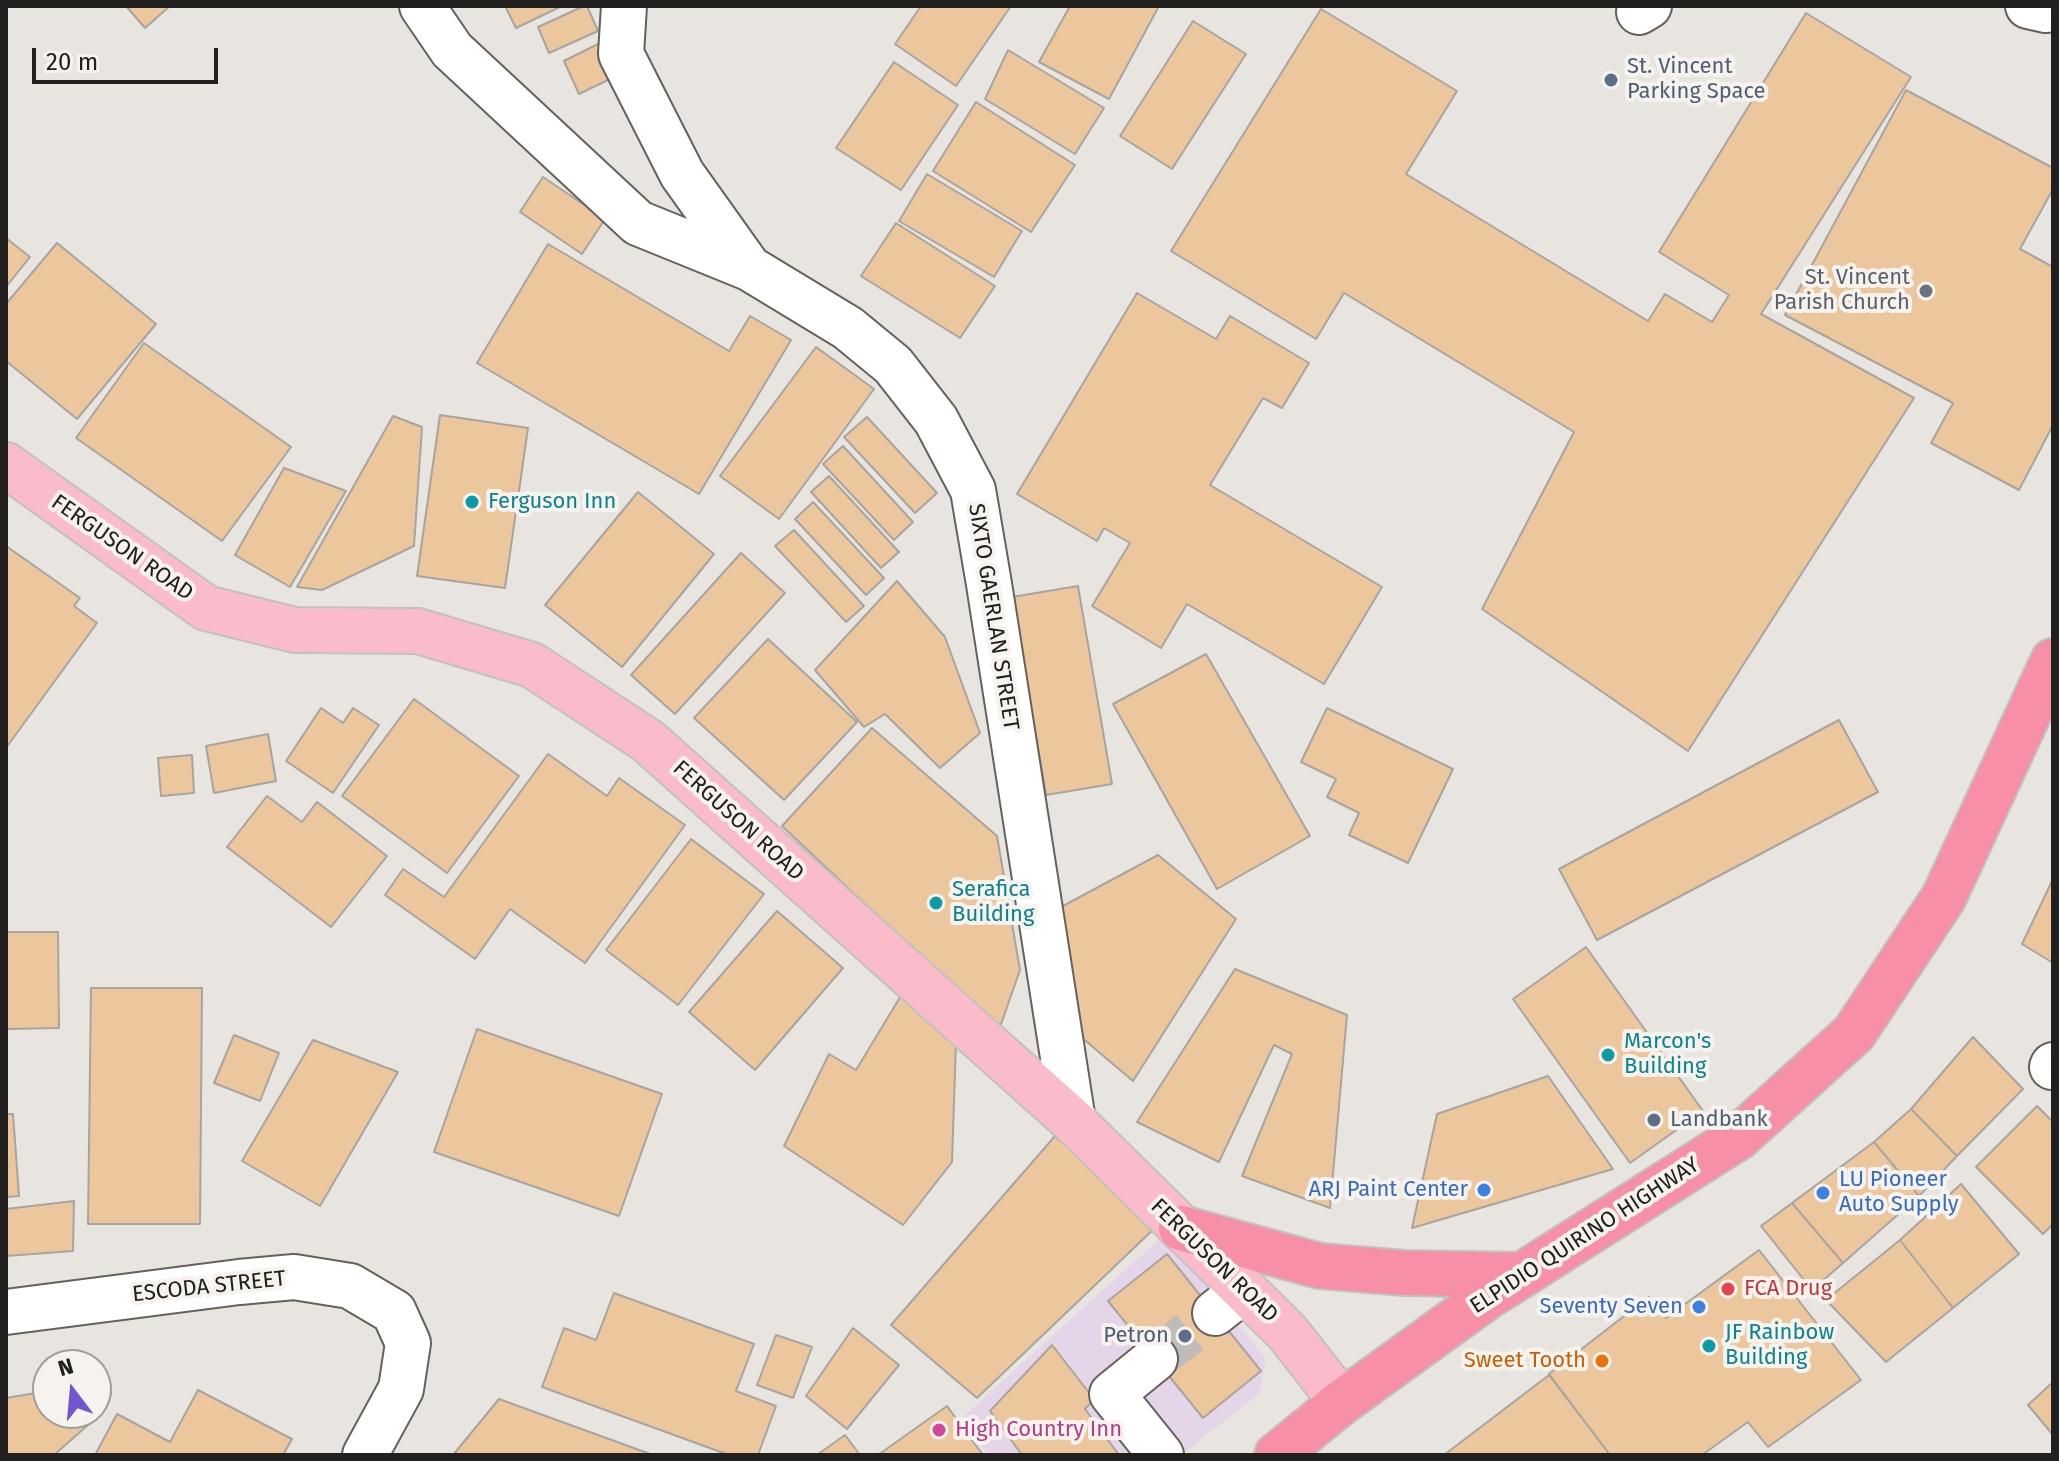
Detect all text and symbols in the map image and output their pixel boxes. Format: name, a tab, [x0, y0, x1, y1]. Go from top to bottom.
scale bar	[36, 32, 222, 82]
text: 20 m	[46, 48, 98, 76]
place label: St. Vincent Parking Space	[1627, 54, 1766, 106]
marker: St. Vincent Parking Space	[1602, 71, 1620, 89]
place label: St. Vincent Parish Church	[1774, 265, 1910, 316]
marker: St. Vincent Parish Church	[1917, 282, 1935, 300]
street label: FERGUSON ROAD	[46, 489, 198, 607]
place label: Ferguson Inn	[488, 489, 616, 515]
marker: Ferguson Inn	[463, 493, 481, 511]
street label: SIXTO GAERLAN STREET	[962, 502, 1024, 732]
street label: FERGUSON ROAD	[667, 755, 809, 887]
place label: Serafica Building	[952, 877, 1034, 928]
marker: Serafica Building	[927, 894, 945, 912]
place label: Marcon's Building	[1624, 1029, 1711, 1080]
marker: Marcon's Building	[1599, 1046, 1617, 1064]
place label: Landbank	[1670, 1107, 1768, 1133]
marker: Landbank	[1645, 1111, 1663, 1129]
street label: ELPIDIO QUIRINO HIGHWAY	[1465, 1152, 1705, 1320]
place label: LU Pioneer Auto Supply	[1839, 1167, 1959, 1218]
place label: ARJ Paint Center	[1309, 1177, 1468, 1203]
marker: ARJ Paint Center	[1475, 1181, 1493, 1199]
marker: LU Pioneer Auto Supply	[1814, 1184, 1832, 1202]
street label: FERGUSON ROAD	[1145, 1194, 1283, 1328]
street label: ESCODA STREET	[131, 1266, 287, 1308]
place label: FCA Drug	[1744, 1276, 1832, 1302]
marker: FCA Drug	[1719, 1280, 1737, 1298]
place label: Seventy Seven	[1539, 1294, 1683, 1320]
marker: Seventy Seven	[1690, 1298, 1708, 1316]
place label: JF Rainbow Building	[1725, 1320, 1834, 1372]
place label: Petron	[1103, 1323, 1169, 1349]
marker: Petron	[1176, 1327, 1194, 1345]
marker: JF Rainbow Building	[1700, 1337, 1718, 1355]
place label: Sweet Tooth	[1464, 1348, 1586, 1374]
north arrow	[32, 1349, 112, 1429]
text: N	[55, 1352, 77, 1382]
marker: Sweet Tooth	[1593, 1352, 1611, 1370]
place label: High Country Inn	[955, 1417, 1122, 1443]
marker: High Country Inn	[930, 1421, 948, 1439]

